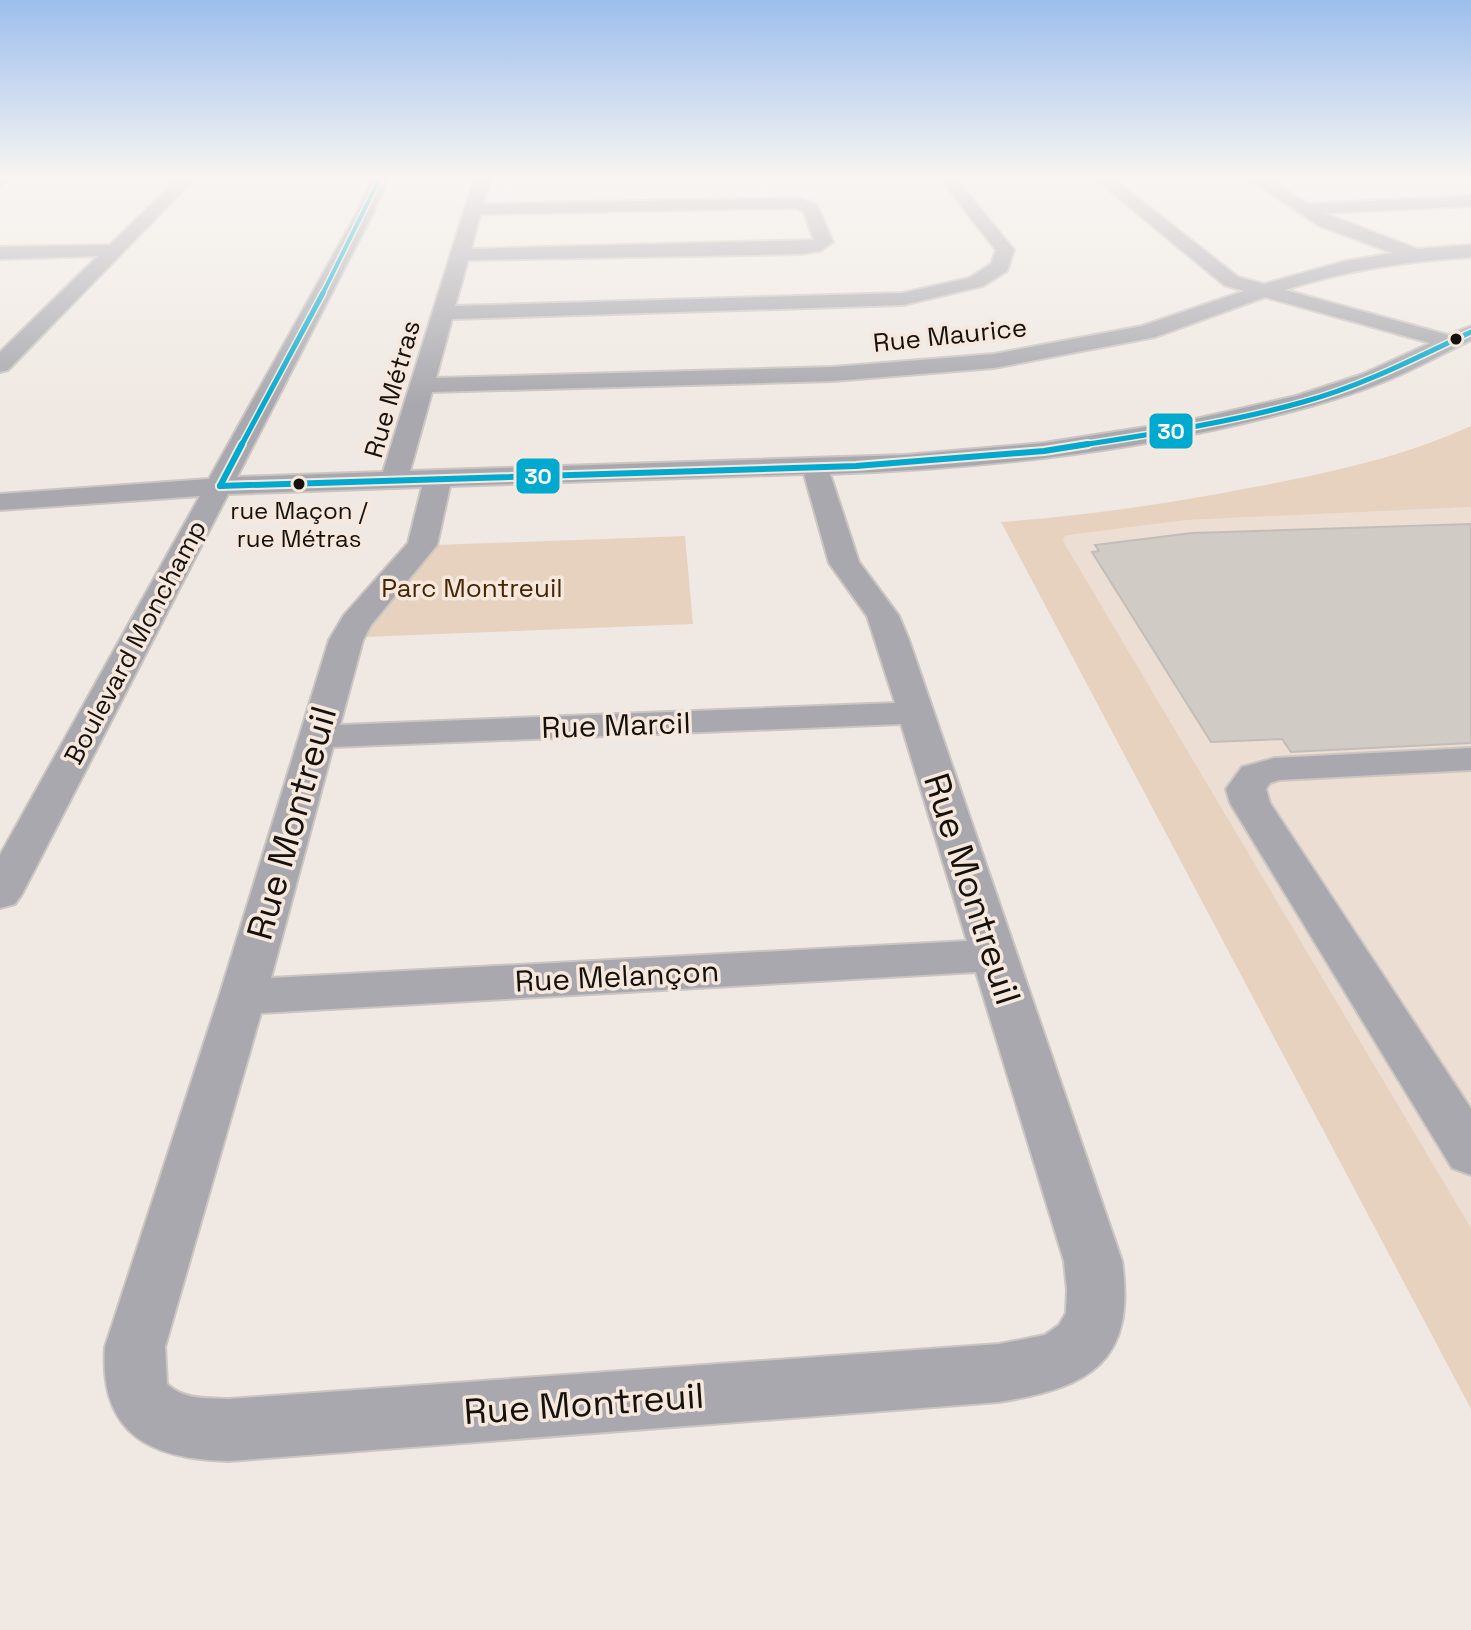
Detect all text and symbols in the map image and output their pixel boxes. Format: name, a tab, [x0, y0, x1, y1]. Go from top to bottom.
street label: Rue Maurice	[871, 310, 1029, 360]
street label: Rue Métras	[356, 316, 428, 462]
unlabelled marker	[1448, 331, 1464, 347]
line badge: 30	[1148, 412, 1194, 450]
text: 30	[1157, 417, 1185, 445]
line badge: 30	[515, 457, 561, 495]
text: 30	[524, 462, 552, 490]
marker: rue Maçon / rue Métras	[291, 476, 307, 492]
place label: rue Maçon / rue Métras	[230, 495, 368, 554]
street label: Boulevard Monchamp	[56, 514, 214, 770]
park label: Parc Montreuil	[381, 571, 563, 605]
street label: Rue Montreuil	[237, 701, 347, 945]
street label: Rue Marcil	[541, 703, 691, 747]
street label: Rue Montreuil	[913, 767, 1031, 1011]
street label: Rue Melançon	[514, 951, 720, 1001]
street label: Rue Montreuil	[462, 1373, 706, 1435]

